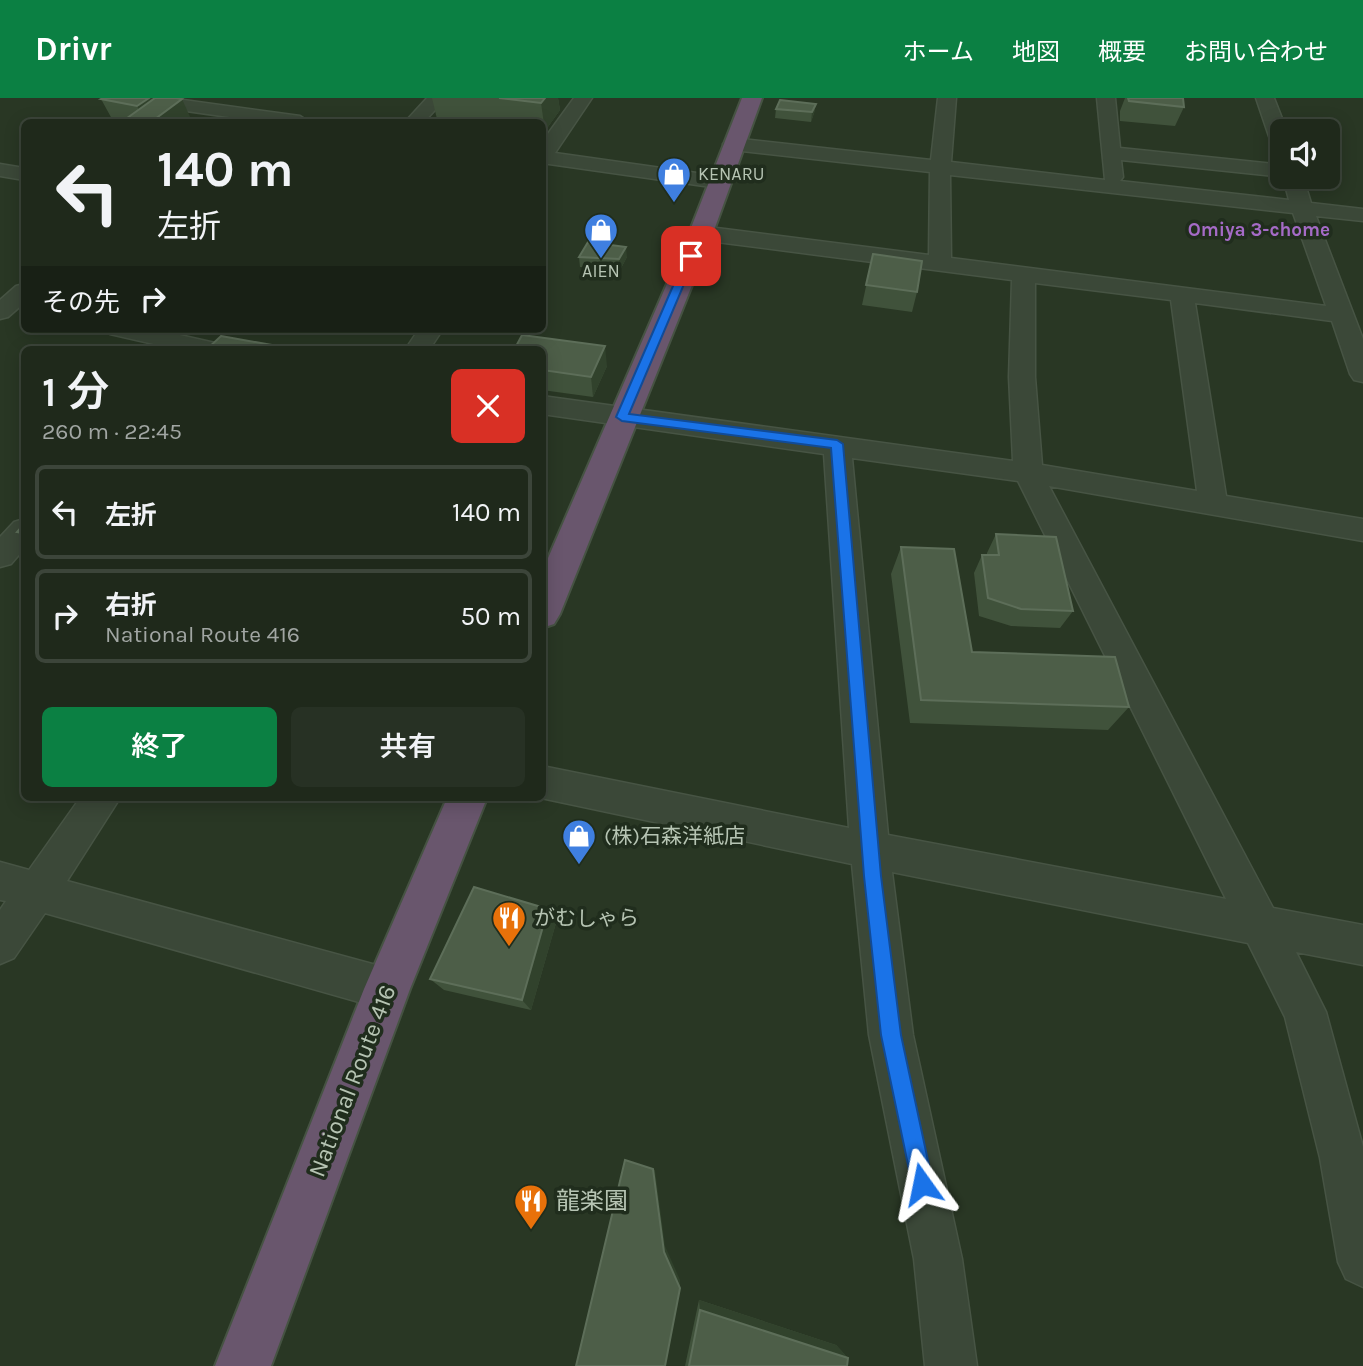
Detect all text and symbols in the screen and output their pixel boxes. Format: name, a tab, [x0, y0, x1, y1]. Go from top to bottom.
text: Drivr	[35, 30, 112, 68]
text: ホーム	[903, 38, 974, 66]
text: 地図	[1012, 38, 1060, 66]
text: 概要	[1098, 38, 1146, 66]
text: お問い合わせ	[1184, 38, 1328, 66]
map controls	[1270, 119, 1340, 189]
button: sound	[1270, 119, 1340, 189]
text: 140 m	[157, 141, 294, 198]
icon: left	[42, 147, 133, 238]
shop icon: KENARU	[655, 155, 693, 204]
place label: KENARU	[698, 163, 764, 185]
text: 左折	[157, 208, 221, 245]
shop icon: AIEN	[582, 211, 620, 260]
district label: Omiya 3-chome	[1188, 219, 1330, 241]
pin	[661, 226, 721, 286]
icon: arrive	[672, 237, 710, 275]
place label: AIEN	[582, 260, 620, 282]
icon: right	[134, 280, 172, 318]
text: その先	[42, 287, 120, 318]
text: 1 分	[42, 367, 109, 417]
button: close	[451, 369, 525, 443]
text: 260 m · 22:45	[42, 418, 182, 445]
icon: left	[46, 493, 84, 531]
text: 140 m	[452, 497, 521, 528]
text: 左折	[105, 500, 157, 531]
text: 右折	[105, 590, 157, 621]
icon: right	[46, 597, 84, 635]
text: 50 m	[460, 601, 521, 632]
text: National Route 416	[105, 621, 300, 648]
button: 終了	[42, 707, 277, 787]
button: 共有	[291, 707, 525, 787]
shop icon: (株)石森洋紙店	[560, 817, 598, 866]
place label: (株)石森洋紙店	[604, 824, 745, 848]
restaurant icon: がむしゃら	[490, 899, 528, 948]
place label: がむしゃら	[534, 906, 639, 930]
street label: National Route 416	[302, 981, 402, 1181]
position arrow	[885, 1147, 959, 1221]
restaurant icon: 龍楽園	[512, 1182, 550, 1231]
place label: 龍楽園	[556, 1187, 628, 1215]

